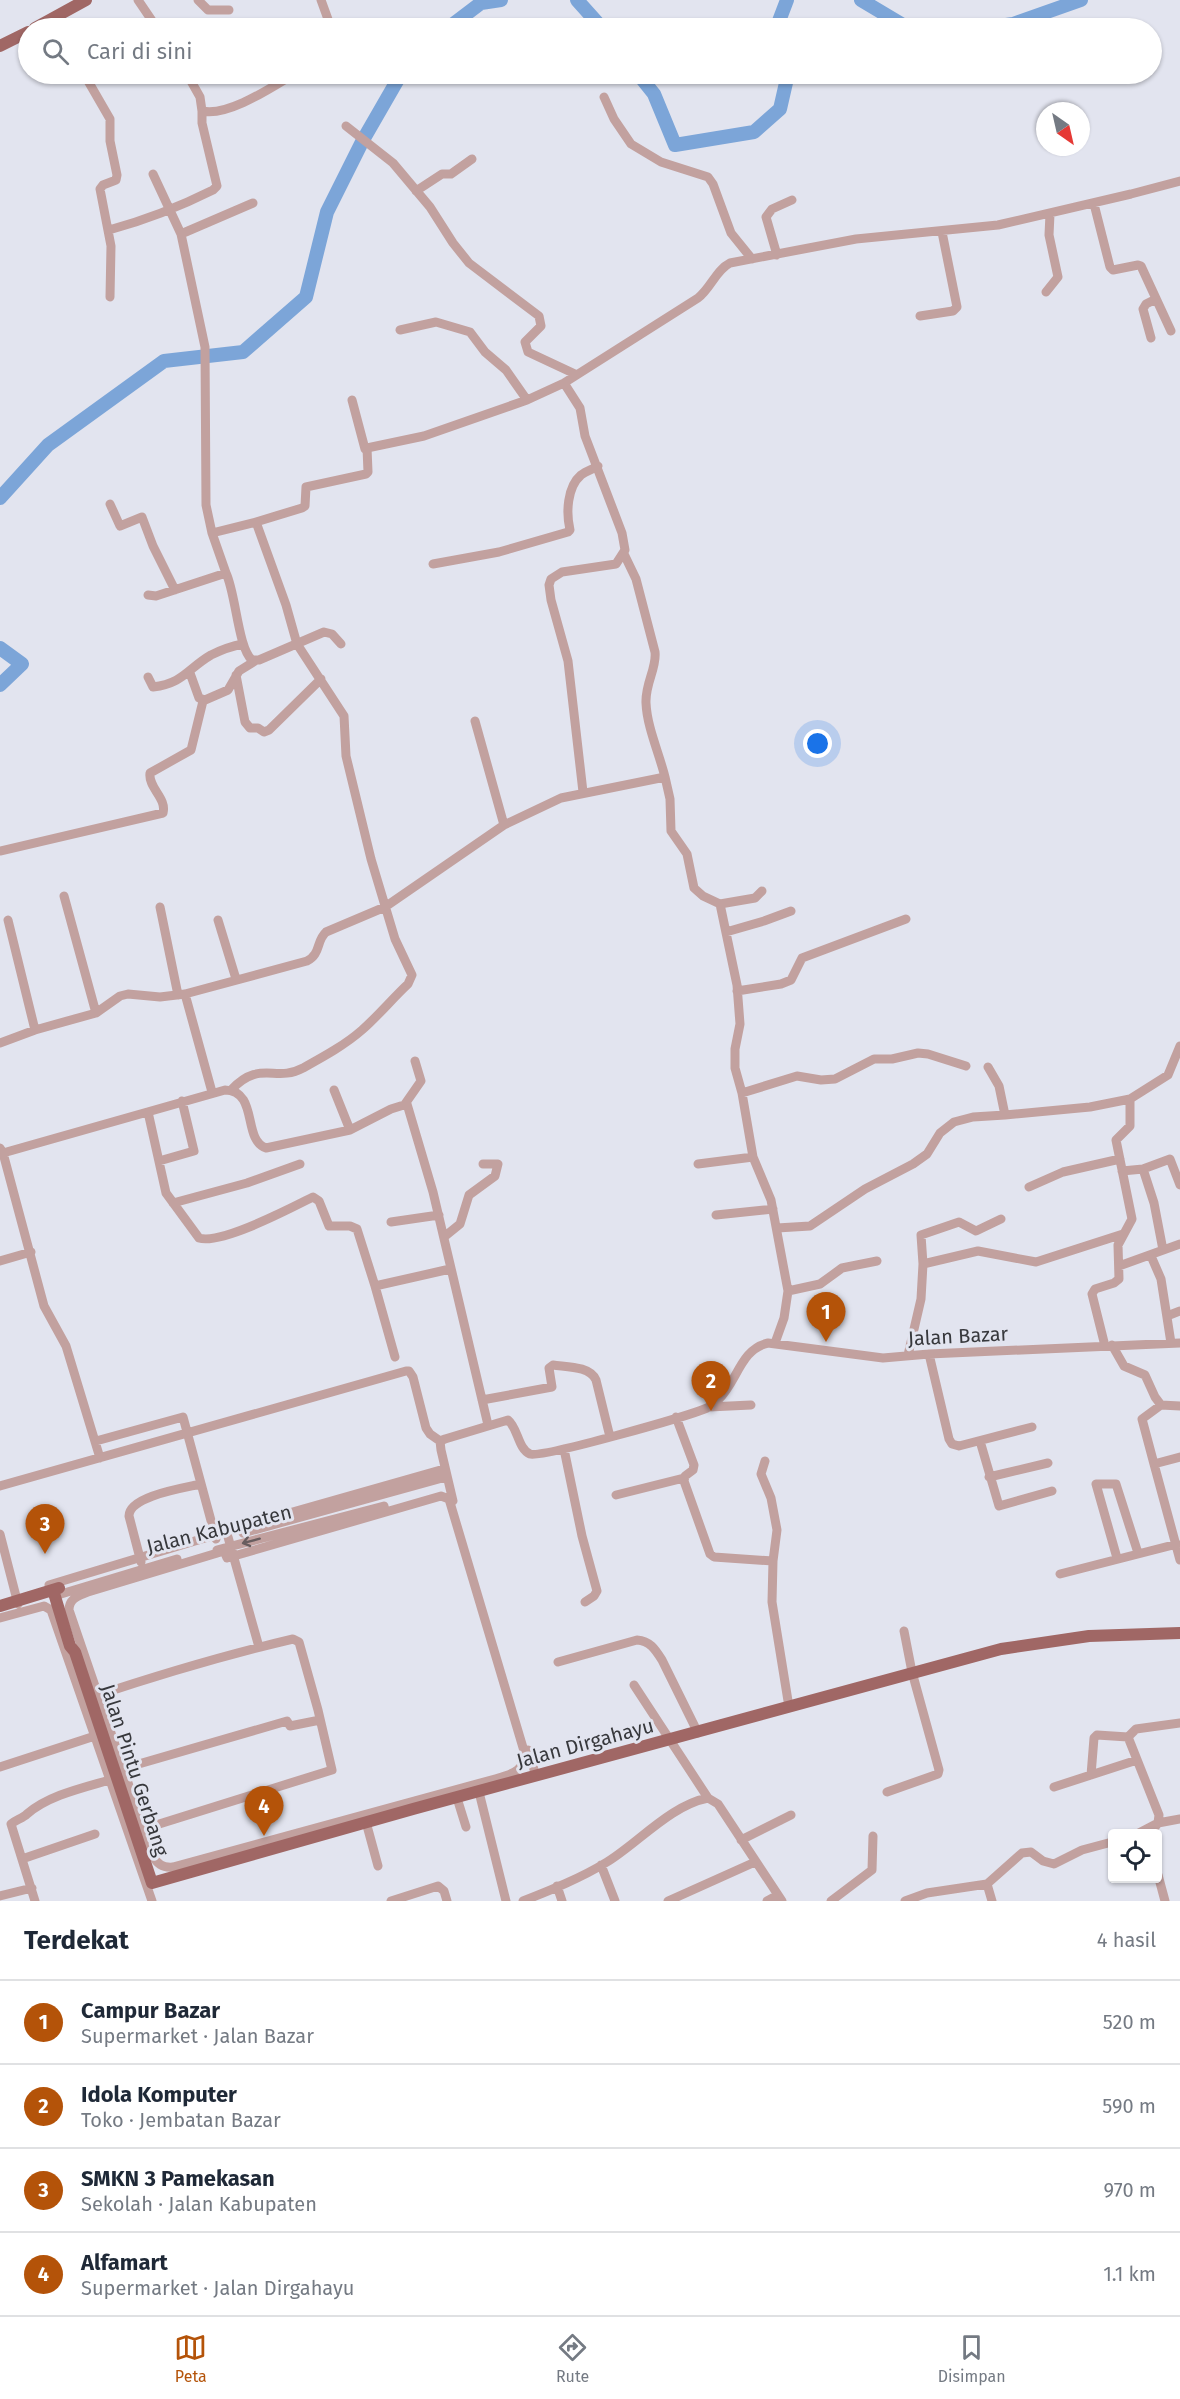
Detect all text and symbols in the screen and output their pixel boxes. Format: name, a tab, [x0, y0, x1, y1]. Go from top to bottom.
search box	[18, 18, 1162, 84]
icon: search	[39, 35, 72, 68]
text: Cari di sini	[87, 38, 192, 65]
north arrow	[1036, 102, 1090, 156]
your location	[803, 729, 832, 758]
pin: 1	[806, 1292, 846, 1342]
street label: Jalan Bazar	[907, 1321, 1009, 1351]
pin: 2	[692, 1362, 730, 1411]
street label: Jalan Kabupaten	[144, 1499, 294, 1559]
pin: 3	[26, 1504, 64, 1554]
one-way arrow	[242, 1536, 261, 1547]
street label: Jalan Pintu Gerbang	[96, 1681, 174, 1860]
street label: Jalan Dirgahayu	[514, 1713, 656, 1773]
pin: 4	[244, 1786, 284, 1836]
map controls	[1108, 1829, 1162, 1883]
button: locate	[1108, 1829, 1162, 1883]
text: Terdekat	[24, 1925, 129, 1956]
text: 4 hasil	[1097, 1928, 1156, 1952]
text: Campur Bazar	[81, 1997, 220, 2024]
text: 1	[39, 2010, 48, 2034]
text: 520 m	[1103, 2010, 1156, 2034]
text: Supermarket · Jalan Bazar	[81, 2024, 314, 2048]
text: Idola Komputer	[81, 2081, 237, 2108]
text: 2	[38, 2094, 49, 2118]
text: 590 m	[1102, 2094, 1156, 2118]
text: Toko · Jembatan Bazar	[81, 2108, 281, 2132]
text: SMKN 3 Pamekasan	[81, 2165, 275, 2192]
text: 3	[38, 2178, 49, 2202]
text: 970 m	[1104, 2178, 1156, 2202]
text: Sekolah · Jalan Kabupaten	[81, 2192, 317, 2216]
text: Alfamart	[81, 2249, 168, 2276]
text: 4	[38, 2262, 49, 2286]
text: 1.1 km	[1103, 2262, 1156, 2286]
text: Supermarket · Jalan Dirgahayu	[81, 2276, 354, 2300]
tab: Peta	[174, 2331, 207, 2386]
tab: Rute	[556, 2331, 589, 2386]
tab: Disimpan	[938, 2331, 1006, 2386]

